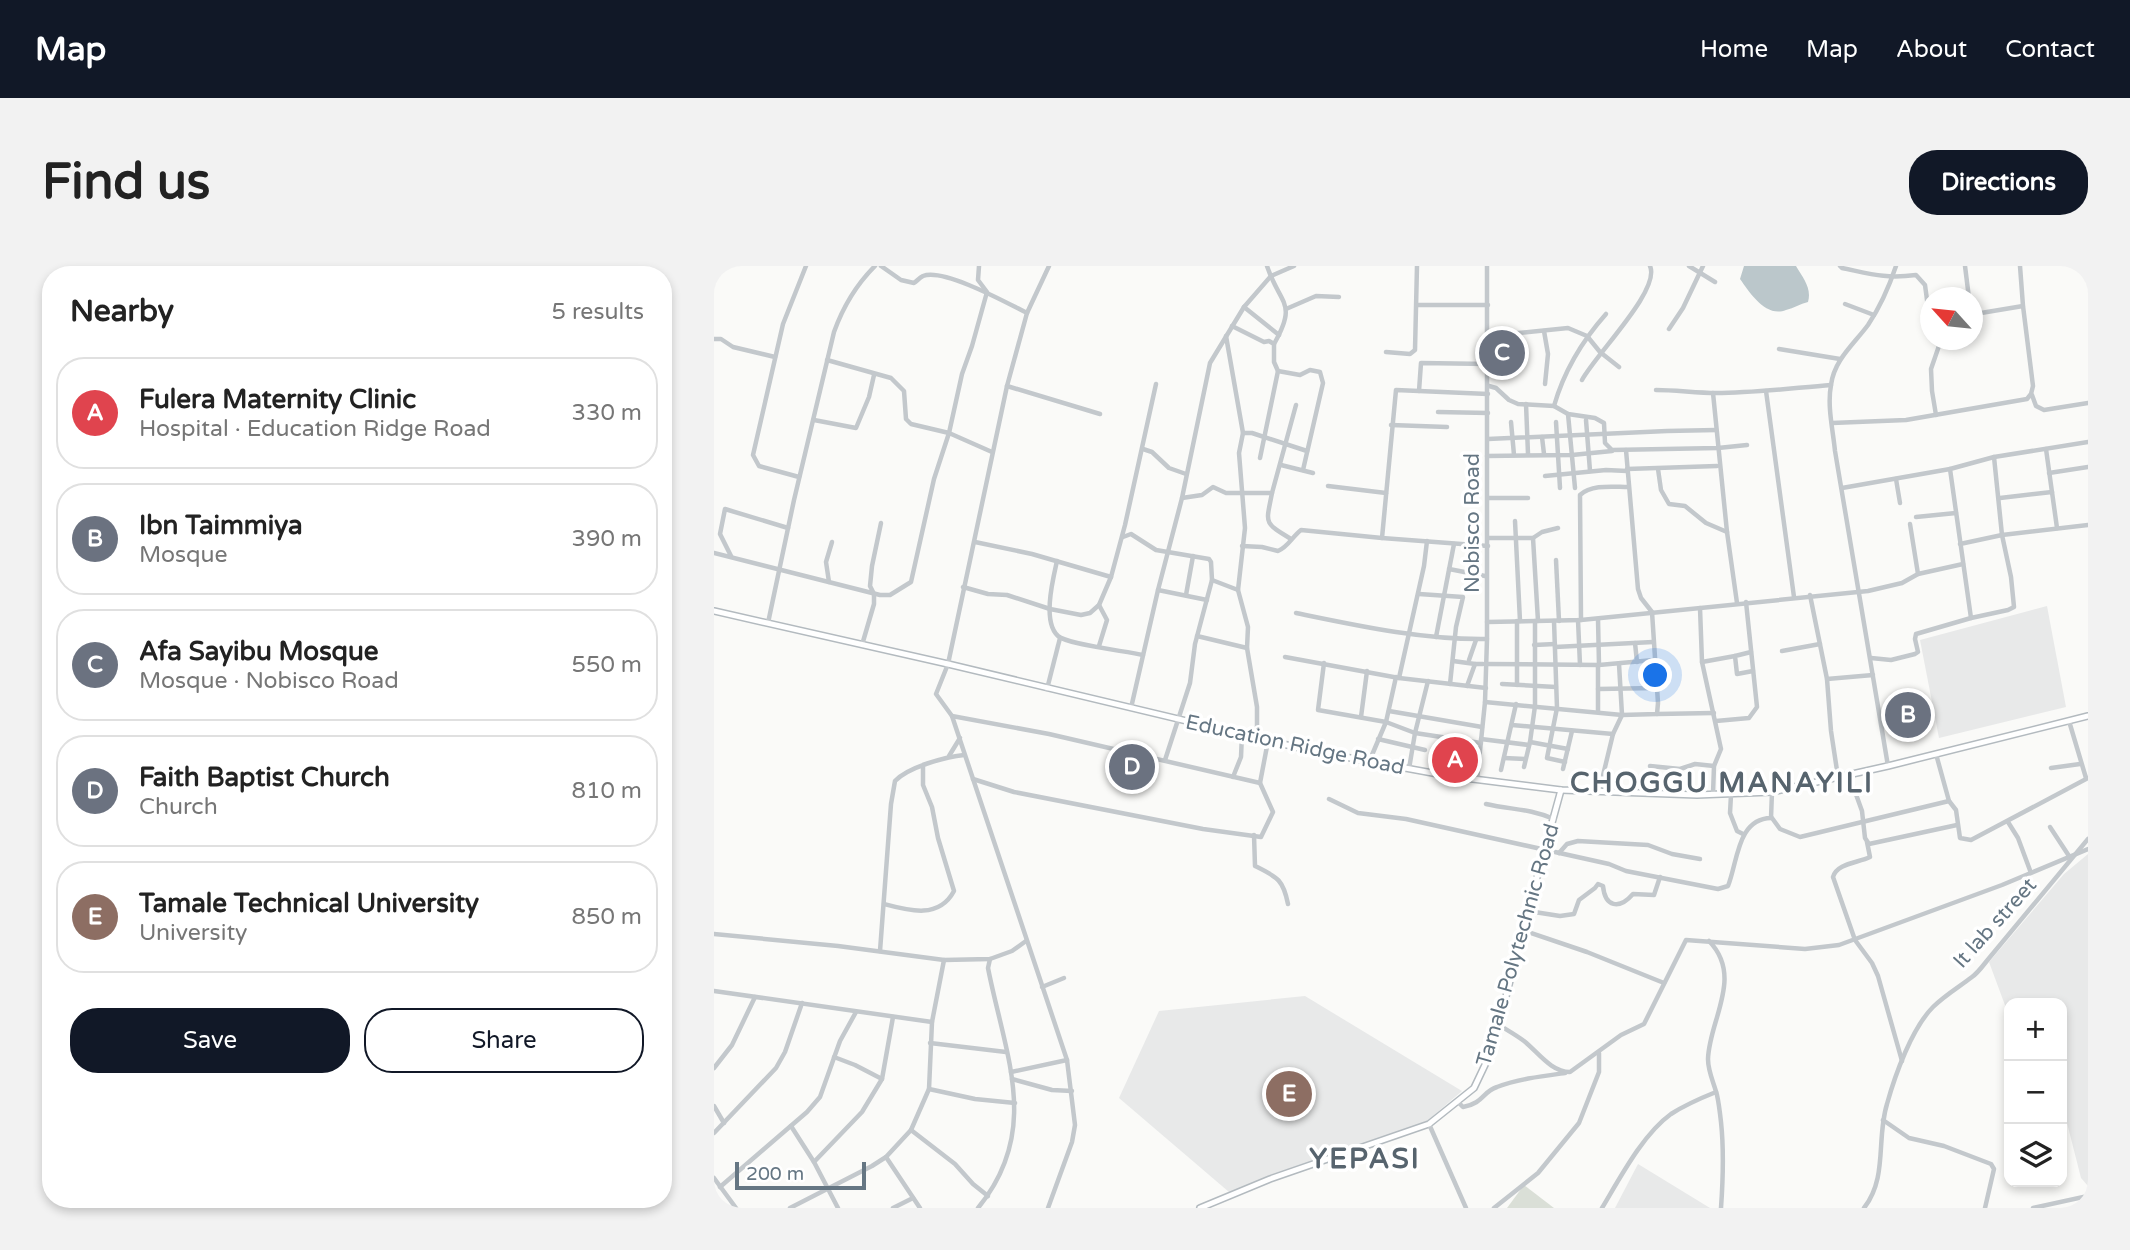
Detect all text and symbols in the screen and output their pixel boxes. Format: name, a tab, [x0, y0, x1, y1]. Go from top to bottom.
text: Map	[35, 30, 106, 69]
text: Home	[1700, 35, 1768, 64]
text: Map	[1806, 35, 1858, 64]
text: About	[1896, 35, 1967, 64]
text: Contact	[2005, 35, 2095, 64]
button: Directions	[1909, 150, 2088, 215]
text: Find us	[42, 153, 210, 212]
north arrow	[1920, 287, 1983, 350]
text: Nearby	[70, 293, 174, 330]
text: 5 results	[551, 298, 644, 326]
pin: C	[1479, 327, 1525, 379]
text: Fulera Maternity Clinic	[139, 384, 416, 415]
text: A	[86, 399, 104, 427]
text: 330 m	[572, 399, 642, 427]
text: Hospital · Education Ridge Road	[139, 415, 491, 443]
street label: Nobisco Road	[1460, 453, 1485, 593]
text: Ibn Taimmiya	[139, 510, 303, 541]
text: B	[87, 525, 103, 553]
text: 390 m	[572, 525, 642, 553]
text: Mosque	[139, 541, 227, 569]
text: Afa Sayibu Mosque	[139, 636, 379, 667]
text: C	[87, 651, 103, 679]
text: 550 m	[572, 651, 642, 679]
your location	[1638, 658, 1672, 692]
text: Mosque · Nobisco Road	[139, 667, 399, 695]
pin: B	[1885, 689, 1931, 741]
street label: Education Ridge Road	[1183, 710, 1407, 780]
pin: A	[1432, 734, 1478, 786]
pin: D	[1109, 741, 1155, 793]
text: Faith Baptist Church	[139, 762, 390, 793]
district label: CHOGGU MANAYILI	[1570, 766, 1874, 800]
text: D	[86, 777, 104, 805]
text: 810 m	[572, 777, 642, 805]
text: Church	[139, 793, 218, 821]
street label: Tamale Polytechnic Road	[1471, 821, 1565, 1069]
street label: It lab street	[1948, 873, 2042, 973]
text: Tamale Technical University	[139, 888, 479, 919]
text: E	[88, 903, 102, 931]
text: 850 m	[572, 903, 642, 931]
text: University	[139, 919, 247, 947]
map controls	[2004, 998, 2067, 1187]
button: +	[2004, 998, 2067, 1061]
button: Save	[70, 1008, 350, 1073]
button: Share	[364, 1008, 644, 1073]
button: −	[2004, 1061, 2067, 1124]
pin: E	[1266, 1068, 1312, 1120]
button: layers	[2004, 1124, 2067, 1187]
district label: YEPASI	[1309, 1142, 1421, 1176]
scale bar	[735, 1159, 866, 1191]
text: 200 m	[746, 1163, 804, 1185]

